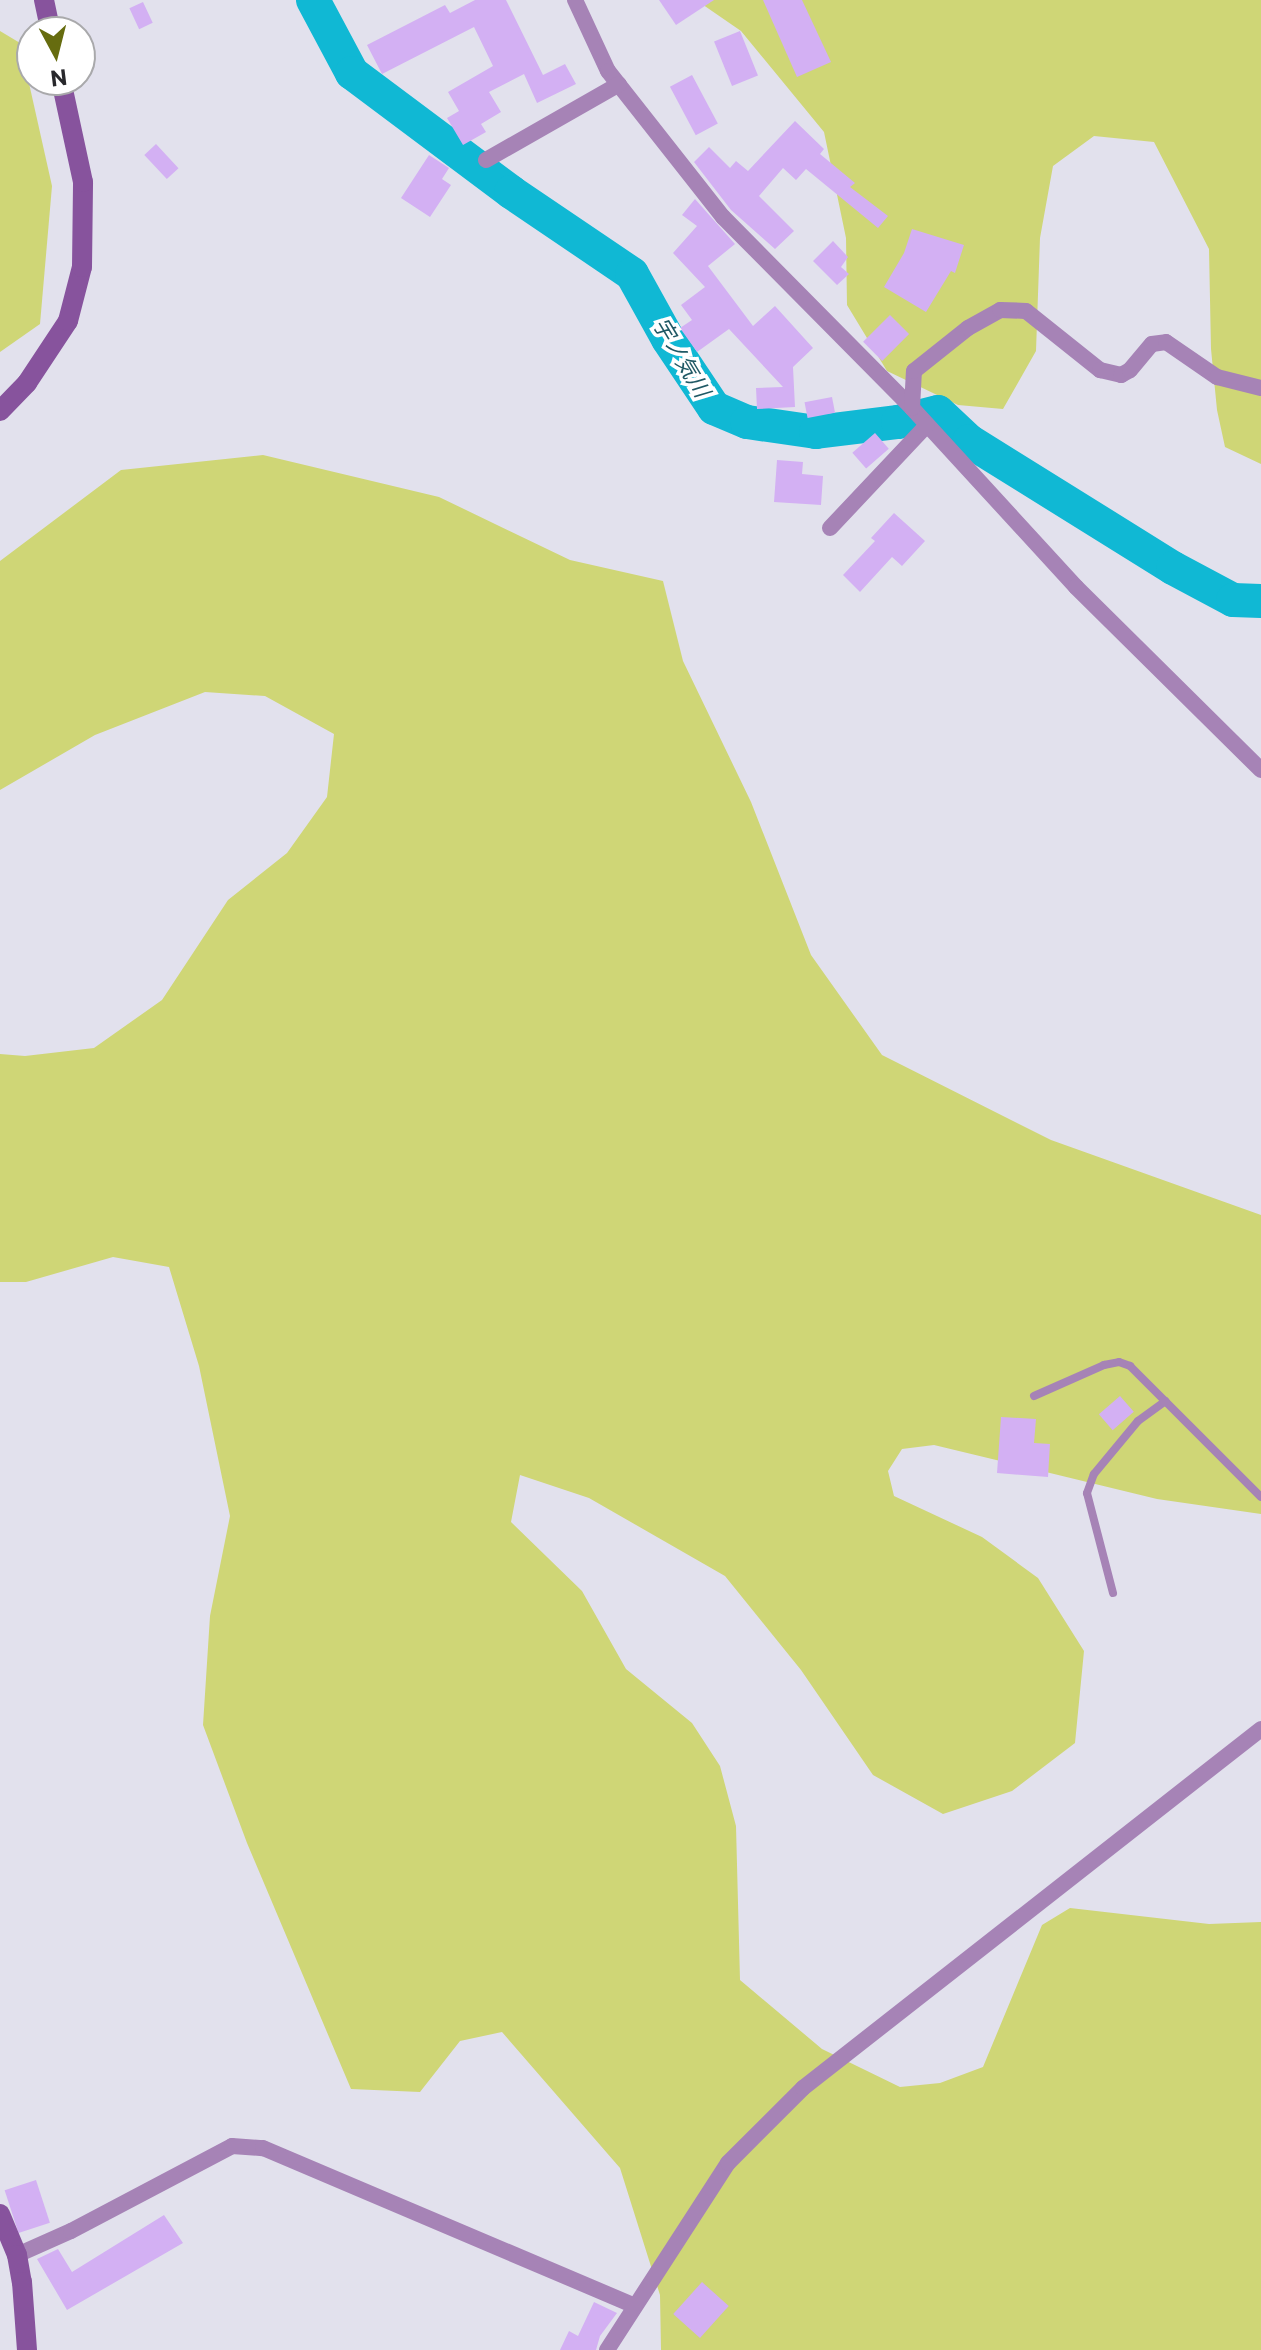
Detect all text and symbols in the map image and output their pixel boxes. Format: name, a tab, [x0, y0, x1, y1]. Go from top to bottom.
north arrow	[16, 16, 96, 96]
text: N	[49, 64, 69, 93]
water label: 宇ノ気川	[648, 312, 716, 402]

